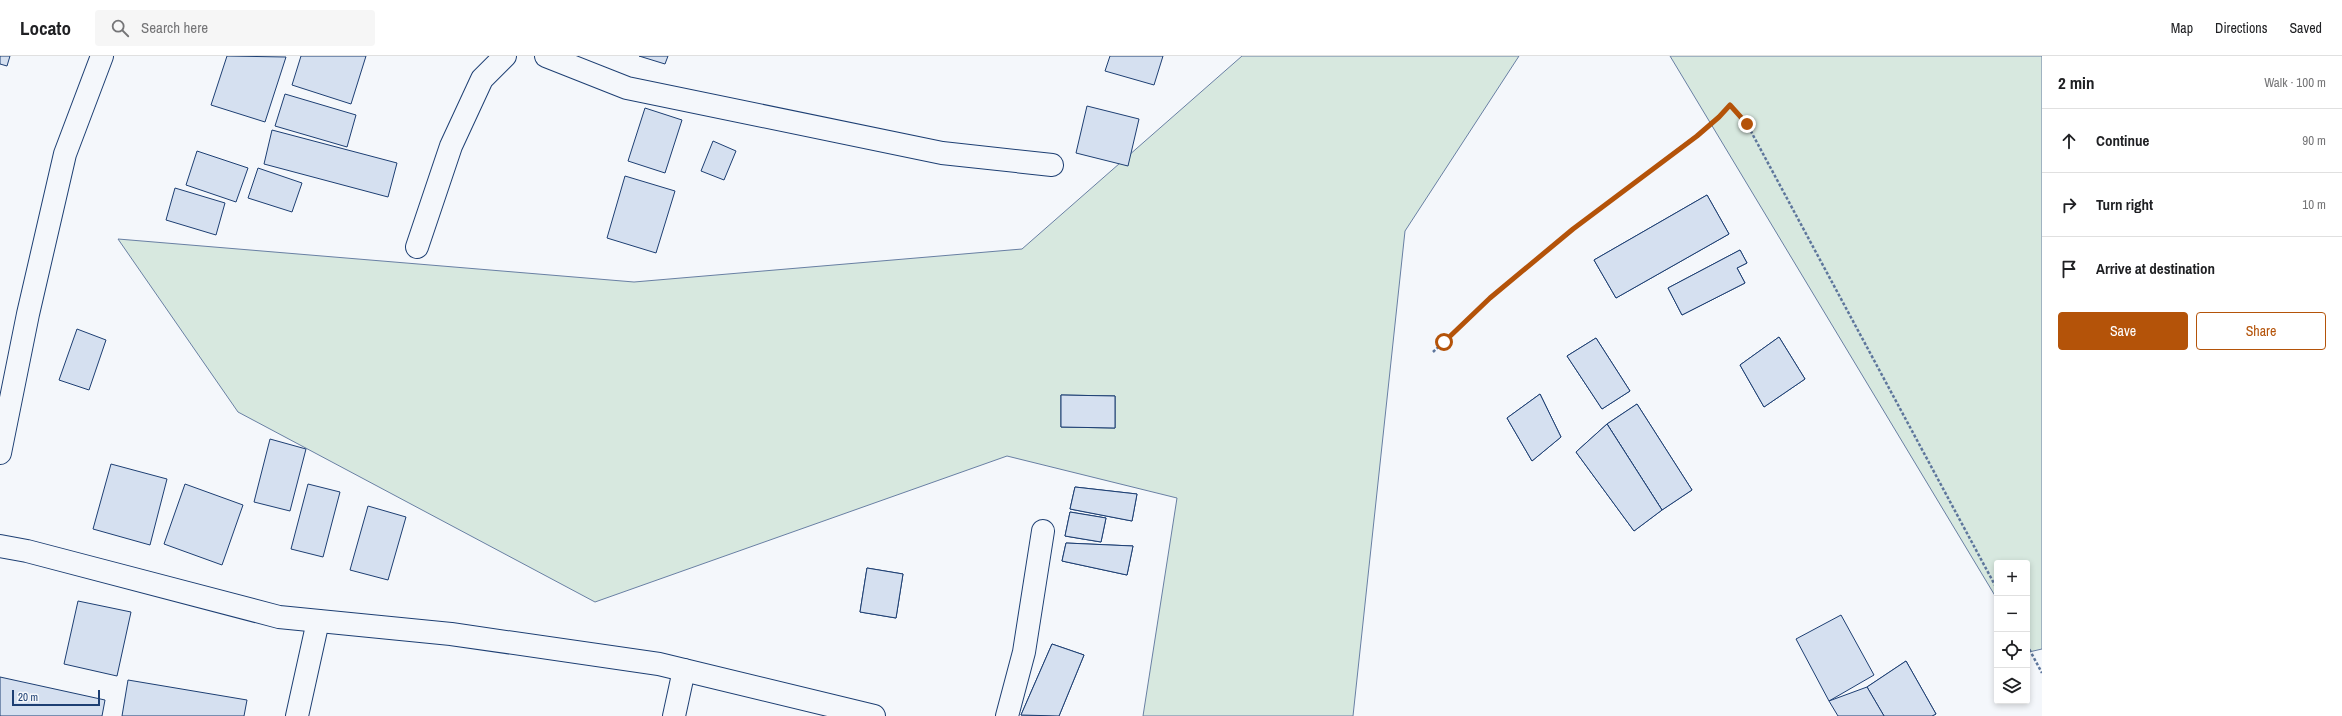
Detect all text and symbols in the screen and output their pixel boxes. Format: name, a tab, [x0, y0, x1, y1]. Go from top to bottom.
search box	[95, 10, 375, 46]
text: Locato	[20, 15, 71, 41]
icon: search	[109, 17, 131, 39]
text: Search here	[141, 17, 208, 38]
text: Map	[2171, 19, 2193, 37]
text: Directions	[2215, 19, 2267, 37]
text: Saved	[2289, 19, 2322, 37]
text: 2 min	[2058, 71, 2094, 94]
text: Walk · 100 m	[2264, 74, 2326, 91]
route end	[1738, 115, 1756, 133]
icon: ahead	[2058, 130, 2080, 152]
text: Continue	[2096, 130, 2149, 151]
text: 90 m	[2302, 132, 2326, 149]
icon: right	[2058, 194, 2080, 216]
text: Turn right	[2096, 194, 2153, 215]
text: 10 m	[2302, 196, 2326, 213]
icon: arrive	[2058, 258, 2080, 280]
text: Arrive at destination	[2096, 258, 2215, 279]
button: Save	[2058, 312, 2188, 350]
button: Share	[2196, 312, 2326, 350]
route start	[1435, 333, 1453, 351]
map controls	[1994, 560, 2030, 704]
button: +	[1994, 560, 2030, 596]
button: −	[1994, 596, 2030, 632]
button: locate	[1994, 632, 2030, 668]
button: layers	[1994, 668, 2030, 704]
scale bar	[12, 688, 100, 707]
text: 20 m	[18, 690, 38, 704]

